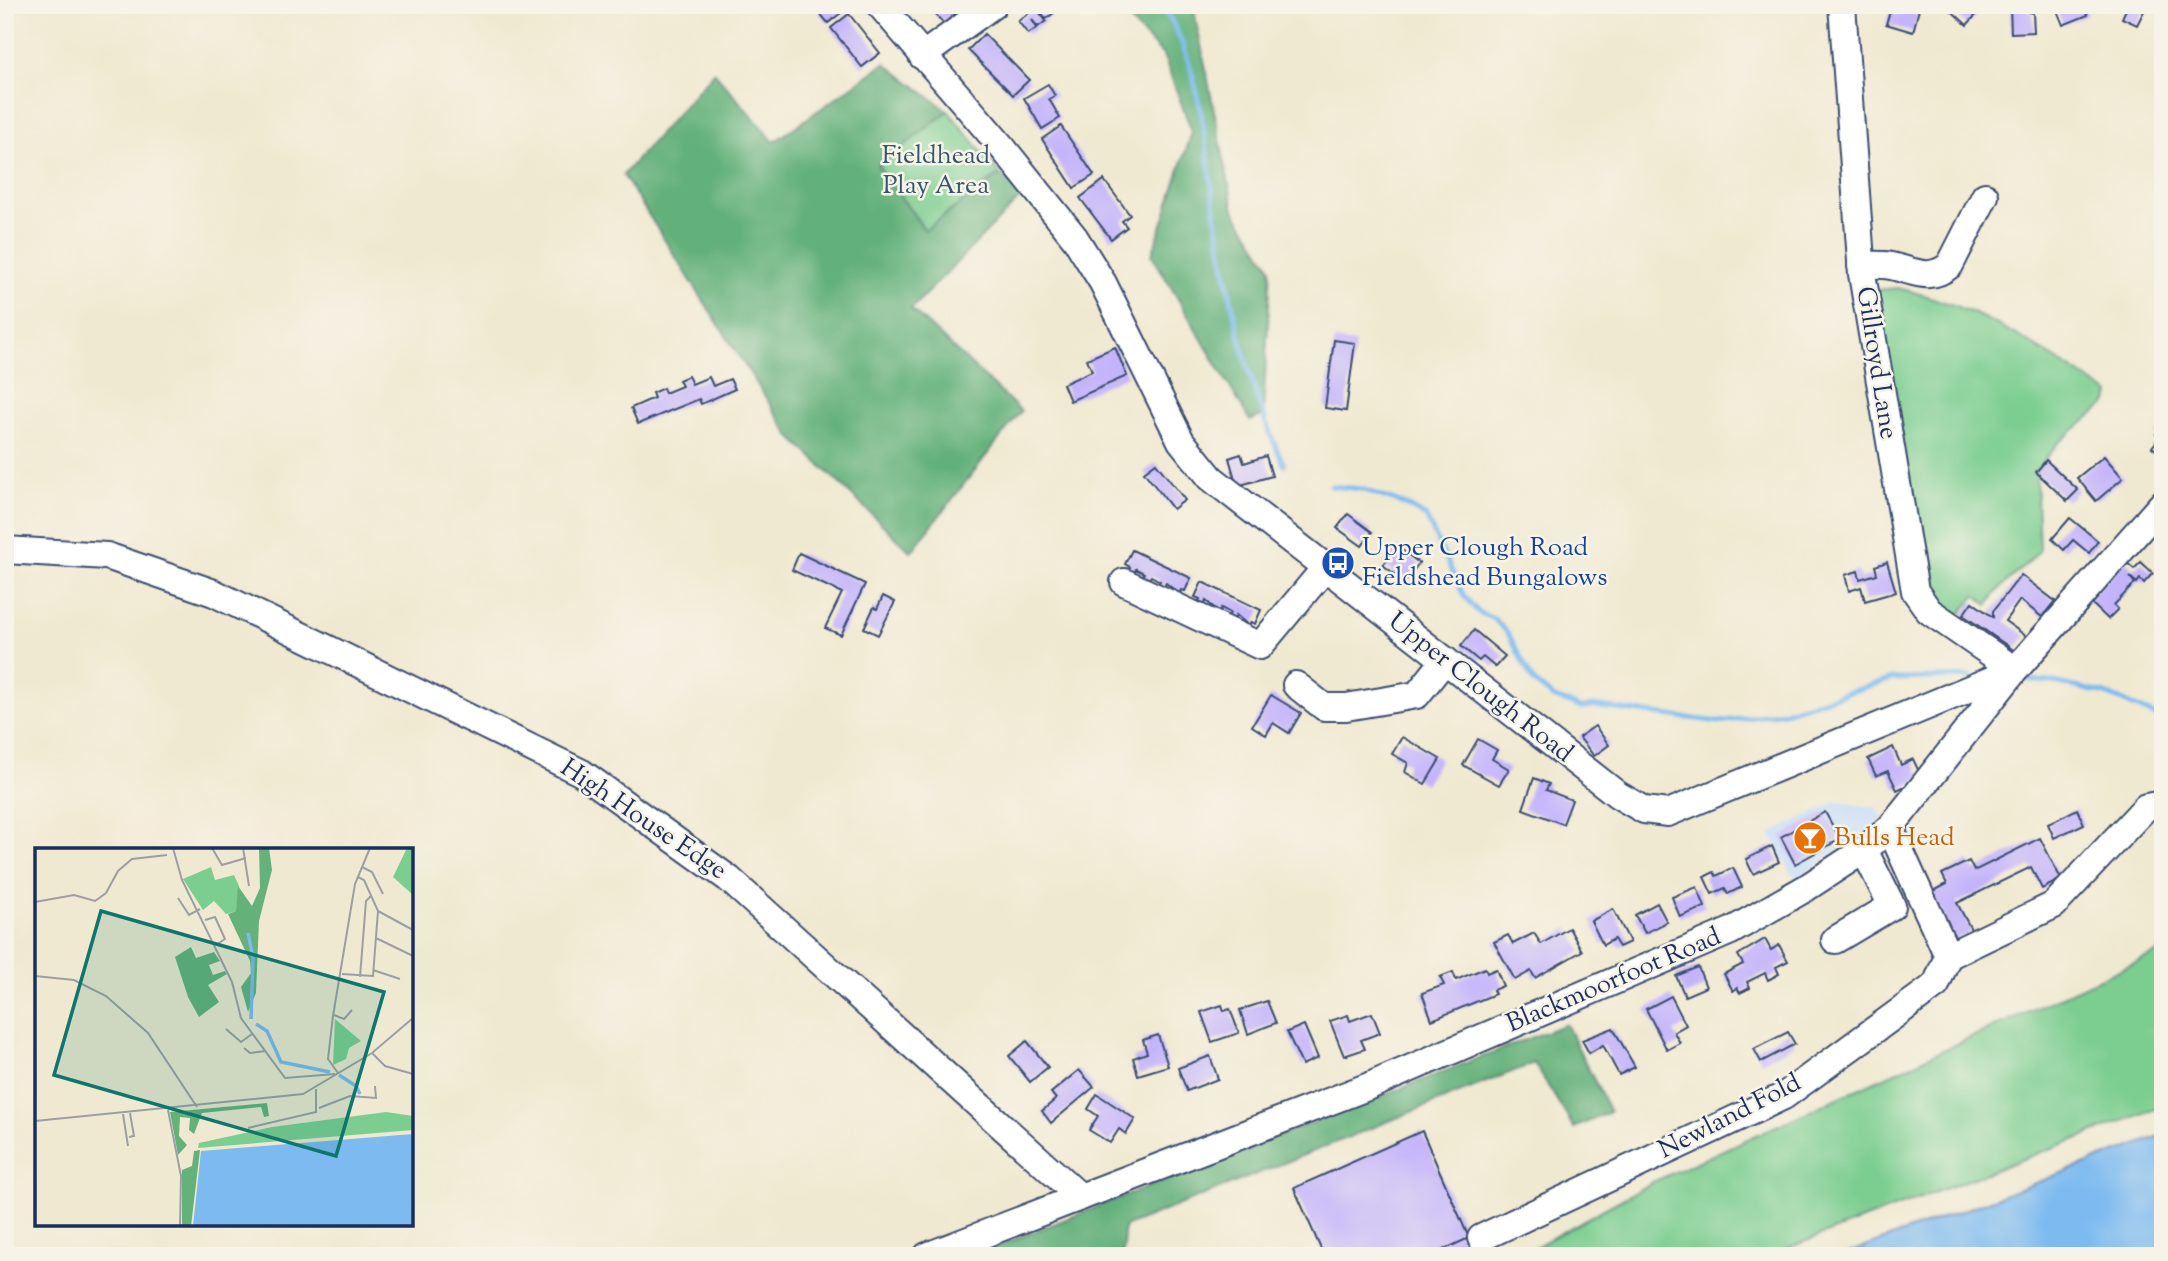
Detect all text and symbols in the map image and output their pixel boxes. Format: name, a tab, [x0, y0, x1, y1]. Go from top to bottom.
park label: Fieldhead Play Area	[882, 138, 990, 205]
street label: Gillroyd Lane	[1846, 284, 1906, 442]
place label: Upper Clough Road Fieldshead Bungalows	[1362, 530, 1607, 597]
bus stop icon: Upper Clough Road Fieldshead Bungalows	[1319, 544, 1357, 582]
street label: Upper Clough Road	[1379, 604, 1581, 772]
street label: High House Edge	[552, 750, 734, 890]
bar icon: Bulls Head	[1791, 819, 1829, 857]
place label: Bulls Head	[1834, 820, 1955, 857]
inset map	[35, 848, 413, 1226]
street label: Blackmoorfoot Road	[1501, 919, 1727, 1043]
street label: Newland Fold	[1652, 1065, 1808, 1169]

